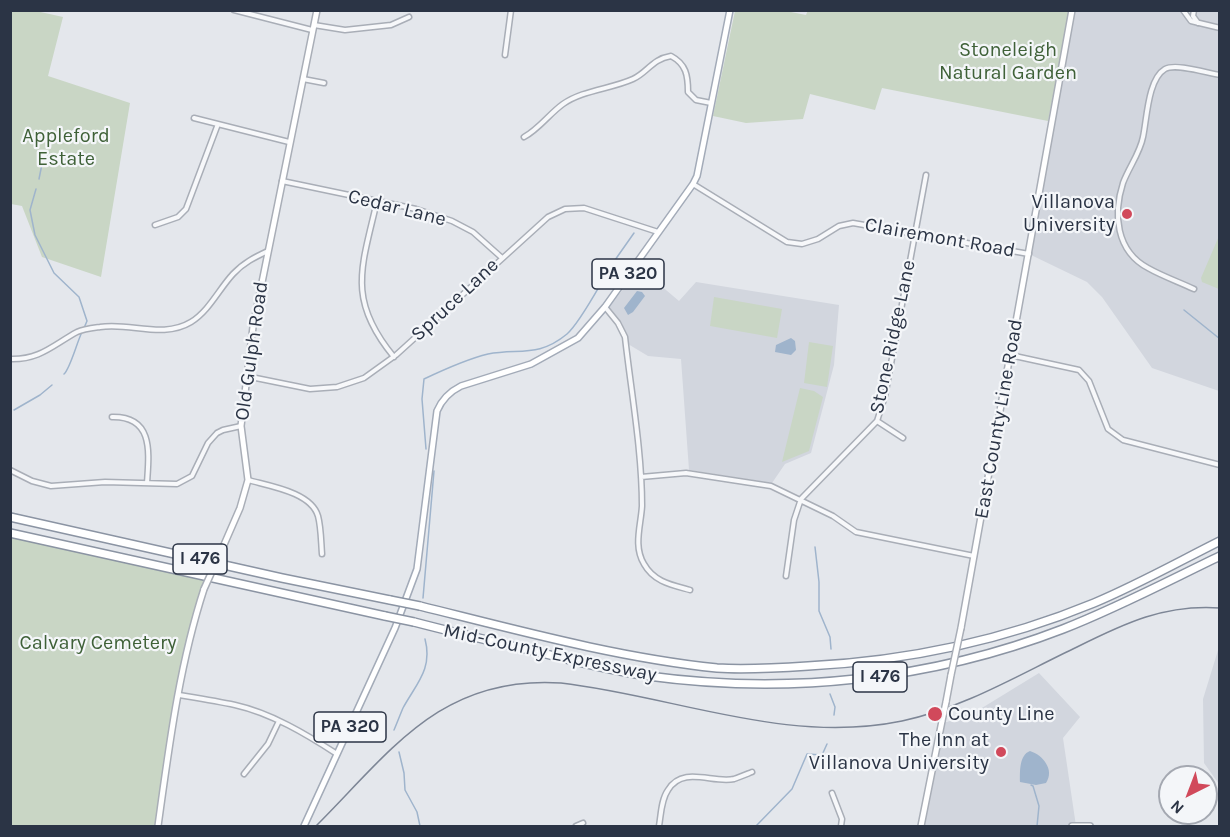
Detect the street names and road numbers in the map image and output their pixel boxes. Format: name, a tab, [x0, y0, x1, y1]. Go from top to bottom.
street label: Cedar Lane	[346, 184, 448, 232]
street label: Clairemont Road	[863, 213, 1017, 263]
street label: Spruce Lane	[406, 253, 504, 347]
street label: Stone Ridge Lane	[865, 258, 921, 416]
road number: PA 320	[592, 259, 664, 289]
street label: Old Gulph Road	[230, 280, 274, 422]
street label: East County Line Road	[970, 317, 1028, 521]
road number: I 476	[173, 544, 227, 574]
street label: Mid-County Expressway	[441, 619, 659, 687]
road number: I 476	[853, 662, 907, 692]
road number: PA 320	[314, 712, 386, 742]

